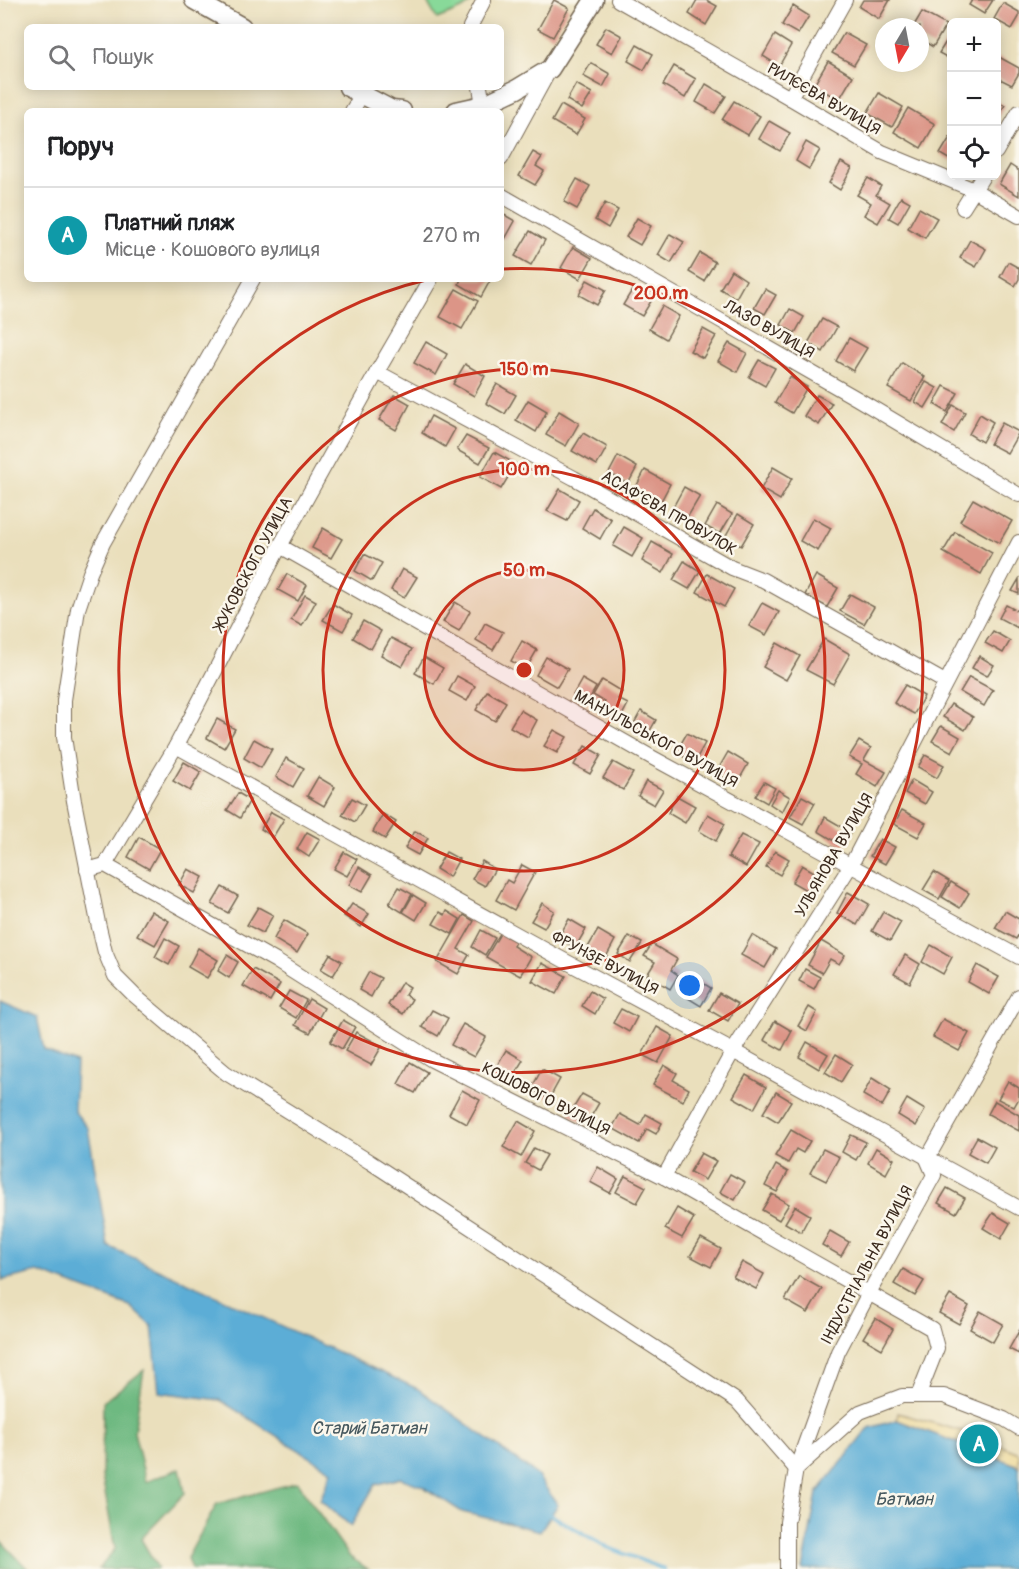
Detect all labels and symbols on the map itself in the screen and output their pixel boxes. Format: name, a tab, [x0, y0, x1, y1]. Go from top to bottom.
north arrow	[875, 18, 929, 72]
street label: РИЛЄЄВА ВУЛИЦЯ	[764, 58, 884, 140]
text: 200 m	[634, 282, 688, 305]
street label: ЛАЗО ВУЛИЦЯ	[719, 294, 818, 363]
text: 150 m	[500, 358, 549, 381]
text: 100 m	[498, 458, 550, 481]
street label: АСАФ’ЄВА ПРОВУЛОК	[598, 466, 740, 560]
street label: ЖУКОВСКОГО УЛИЦА	[208, 494, 297, 637]
text: 50 m	[503, 559, 545, 582]
centre of rings	[514, 660, 534, 680]
street label: МАНУІЛЬСЬКОГО ВУЛИЦЯ	[571, 686, 741, 792]
street label: УЛЬЯНОВА ВУЛИЦЯ	[790, 789, 878, 921]
street label: ФРУНЗЕ ВУЛИЦЯ	[548, 926, 662, 1000]
your location	[675, 971, 704, 1000]
street label: КОШОВОГО ВУЛИЦЯ	[478, 1058, 614, 1140]
street label: ІНДУСТРІАЛЬНА ВУЛИЦЯ	[817, 1182, 917, 1348]
water label: Старий Батман	[312, 1417, 428, 1440]
pin: A	[960, 1422, 998, 1466]
water label: Батман	[875, 1488, 935, 1511]

